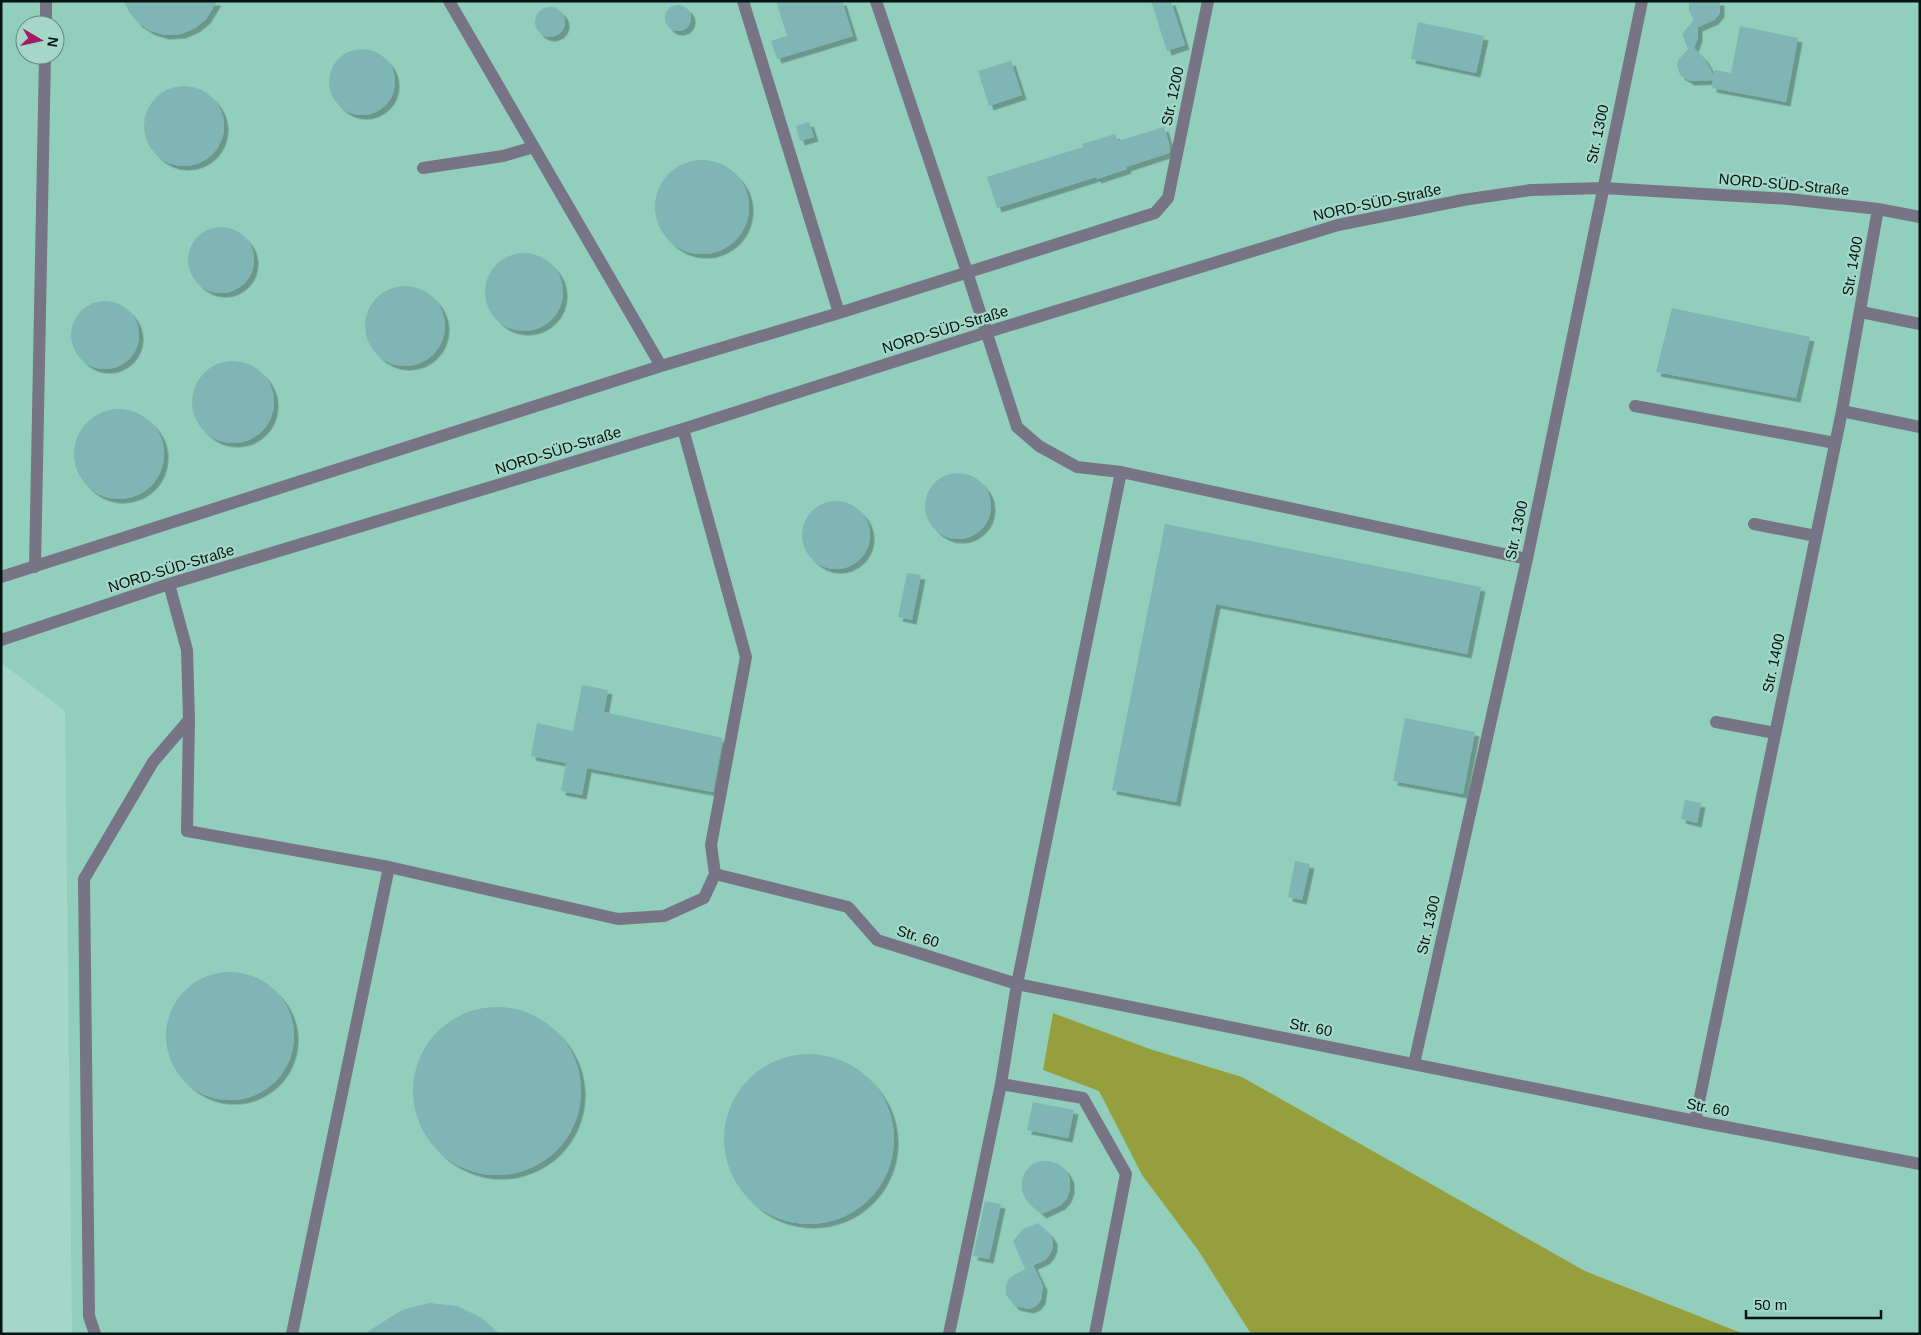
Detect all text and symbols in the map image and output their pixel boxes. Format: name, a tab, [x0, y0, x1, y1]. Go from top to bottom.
north arrow	[15, 15, 65, 65]
text: N	[44, 36, 62, 48]
street label: Str. 1200	[1157, 65, 1187, 127]
street label: Str. 1300	[1582, 103, 1612, 165]
street label: NORD-SÜD-Straße	[1718, 170, 1850, 198]
street label: NORD-SÜD-Straße	[1311, 180, 1443, 224]
street label: Str. 1400	[1838, 235, 1866, 297]
street label: NORD-SÜD-Straße	[880, 302, 1010, 356]
street label: NORD-SÜD-Straße	[493, 423, 623, 477]
street label: Str. 1300	[1501, 499, 1531, 561]
street label: NORD-SÜD-Straße	[106, 541, 236, 595]
street label: Str. 1400	[1758, 632, 1788, 694]
street label: Str. 1300	[1413, 894, 1443, 956]
street label: Str. 60	[895, 922, 941, 950]
street label: Str. 60	[1288, 1015, 1334, 1039]
street label: Str. 60	[1685, 1095, 1731, 1119]
scale bar	[1746, 1288, 1881, 1320]
text: 50 m	[1754, 1296, 1787, 1313]

